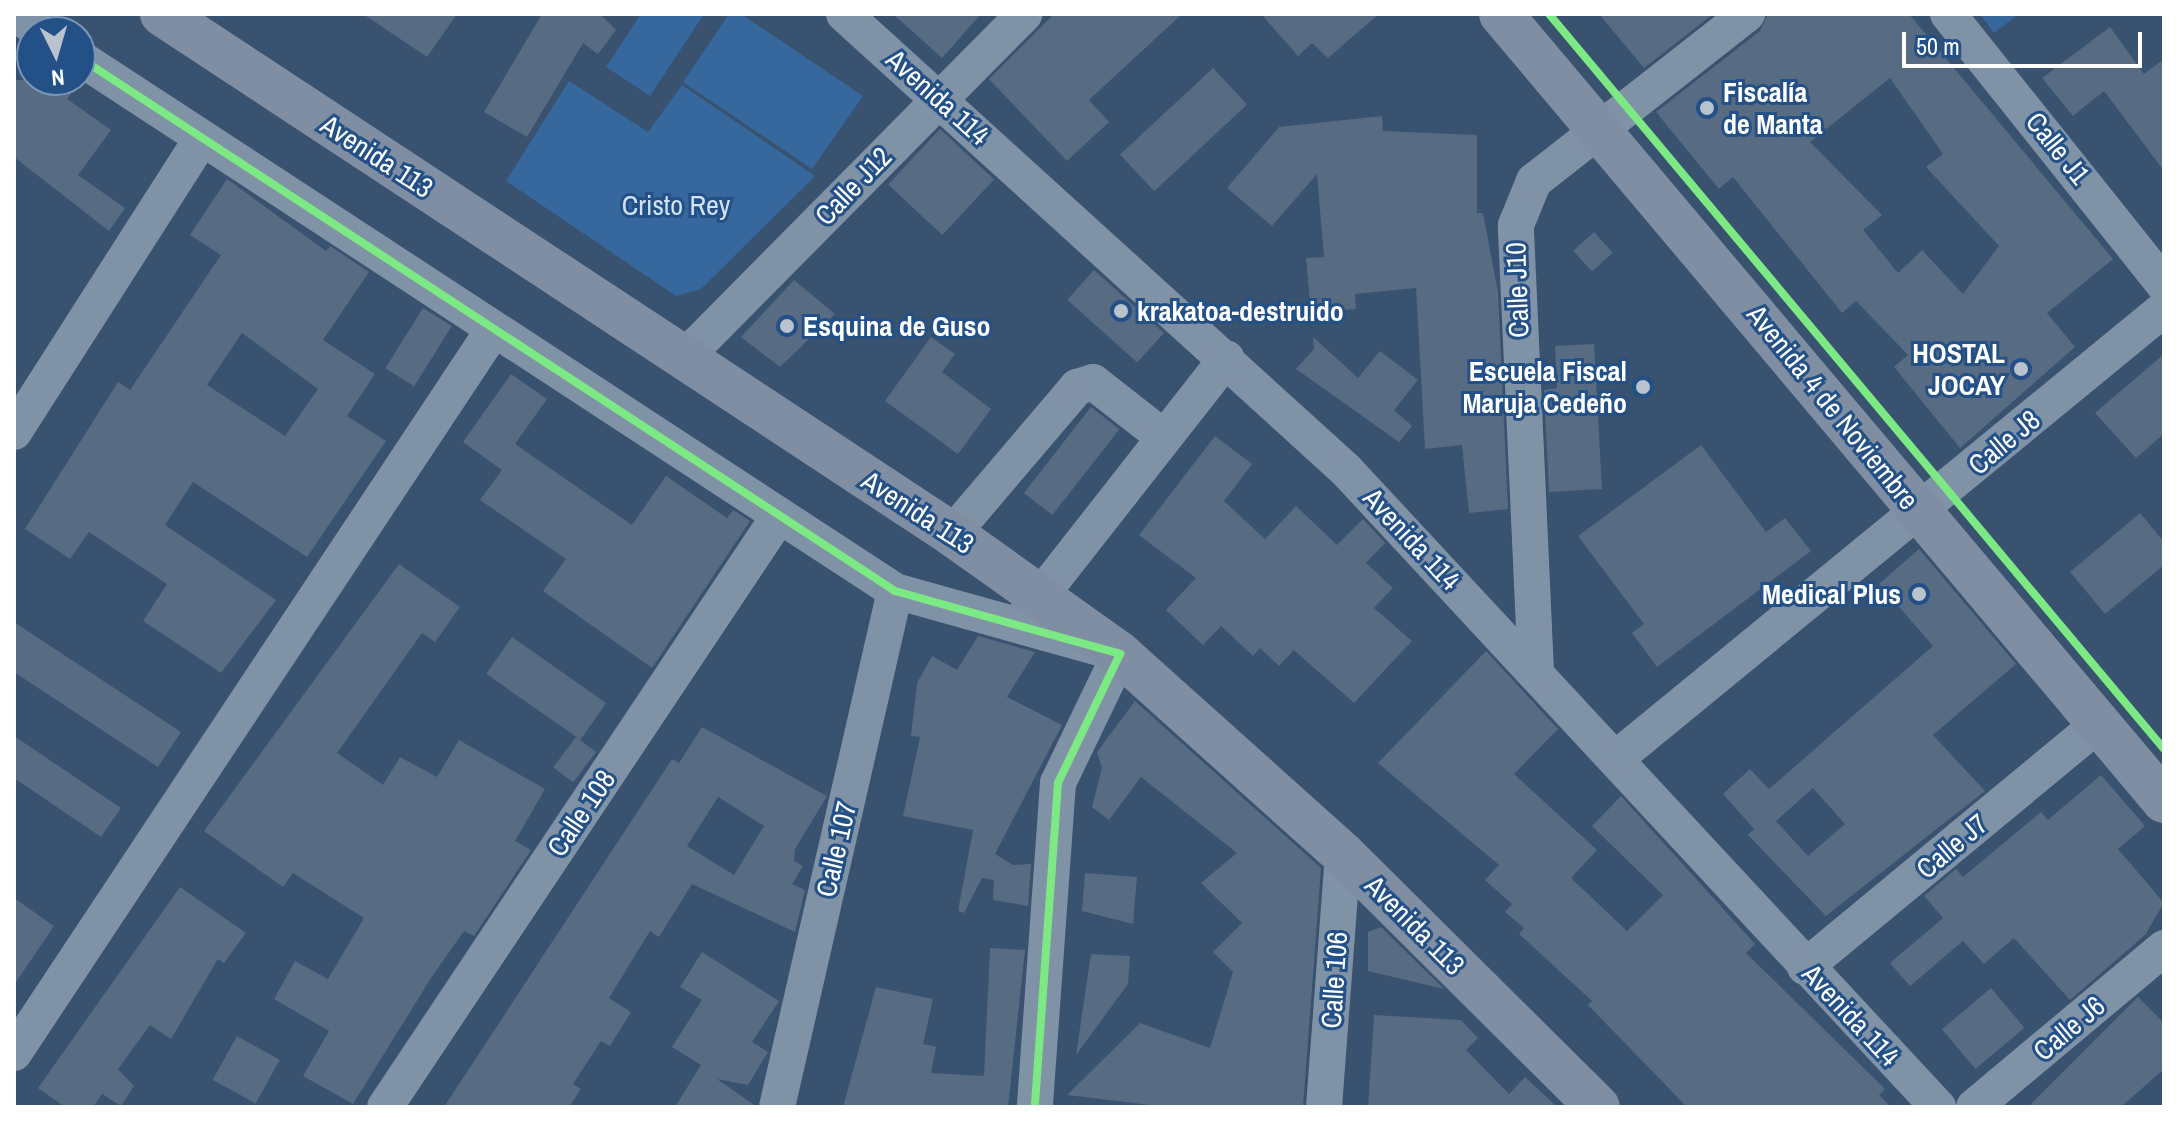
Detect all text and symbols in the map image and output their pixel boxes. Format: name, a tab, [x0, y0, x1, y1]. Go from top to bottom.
north arrow	[16, 16, 96, 96]
scale bar	[1906, 16, 2146, 66]
text: 50 m	[1916, 30, 1960, 62]
street label: Avenida 114	[880, 42, 996, 152]
text: N	[50, 62, 66, 93]
place label: Fiscalía de Manta	[1723, 75, 1823, 141]
marker: Fiscalía de Manta	[1698, 99, 1716, 117]
street label: Calle J1	[2019, 105, 2097, 191]
street label: Avenida 113	[315, 107, 439, 205]
street label: Calle J12	[808, 140, 898, 232]
park label: Cristo Rey	[622, 188, 730, 222]
street label: Calle J10	[1499, 242, 1535, 338]
place label: krakatoa-destruido	[1137, 294, 1344, 328]
street label: Avenida 4 de Noviembre	[1740, 298, 1926, 516]
marker: krakatoa-destruido	[1112, 302, 1130, 320]
place label: Esquina de Guso	[803, 309, 991, 343]
marker: Esquina de Guso	[778, 317, 796, 335]
place label: HOSTAL JOCAY	[1912, 336, 2005, 402]
place label: Escuela Fiscal Maruja Cedeño	[1462, 354, 1627, 420]
marker: HOSTAL JOCAY	[2012, 360, 2030, 378]
marker: Escuela Fiscal Maruja Cedeño	[1634, 378, 1652, 396]
street label: Calle J8	[1961, 402, 2047, 482]
street label: Avenida 113	[856, 463, 980, 561]
street label: Avenida 114	[1356, 481, 1468, 597]
place label: Medical Plus	[1762, 577, 1901, 611]
marker: Medical Plus	[1908, 583, 1930, 605]
street label: Calle 108	[540, 763, 622, 863]
street label: Calle 107	[809, 798, 863, 900]
street label: Calle J7	[1909, 806, 1995, 886]
street label: Avenida 113	[1358, 868, 1472, 982]
street label: Calle 106	[1314, 930, 1354, 1030]
street label: Avenida 114	[1795, 957, 1907, 1073]
street label: Calle J6	[2026, 988, 2112, 1068]

